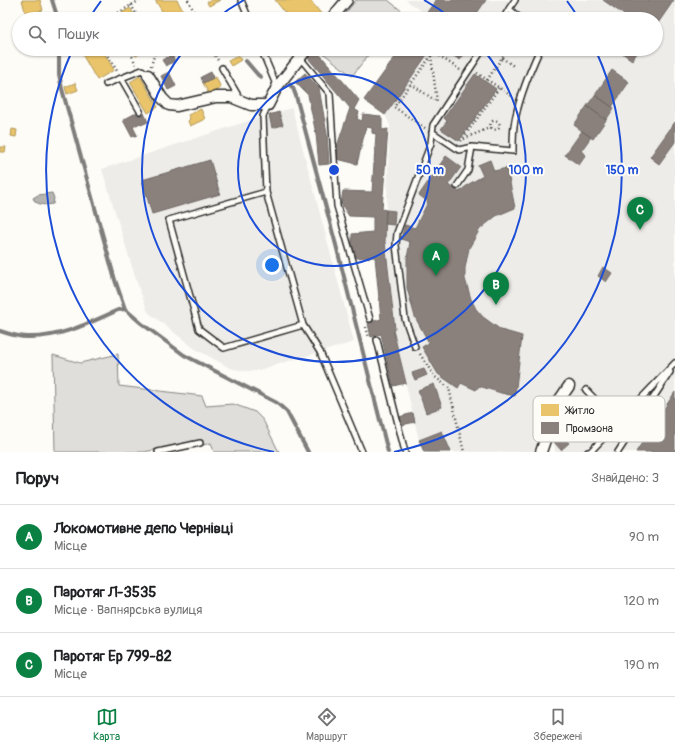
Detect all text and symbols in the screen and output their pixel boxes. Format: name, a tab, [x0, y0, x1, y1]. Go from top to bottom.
search box	[12, 12, 663, 56]
icon: search	[26, 23, 48, 45]
text: Пошук	[58, 25, 100, 44]
centre of rings	[327, 163, 341, 177]
text: 50 m	[416, 163, 444, 178]
text: 100 m	[509, 163, 544, 178]
text: 150 m	[606, 163, 639, 178]
pin: C	[627, 197, 653, 230]
pin: A	[423, 243, 449, 276]
your location	[262, 255, 282, 275]
pin: B	[483, 272, 509, 305]
legend	[533, 396, 665, 442]
text: Житло	[564, 404, 595, 417]
text: Промзона	[566, 422, 613, 435]
text: Поруч	[16, 468, 59, 489]
text: Знайдено: 3	[591, 470, 659, 486]
text: Локомотивне депо Чернівці	[54, 519, 233, 538]
text: A	[25, 529, 33, 545]
text: 90 m	[629, 529, 659, 545]
text: Місце	[54, 538, 87, 554]
text: Паротяг Л-3535	[54, 583, 156, 602]
text: B	[25, 593, 33, 609]
text: 120 m	[623, 593, 659, 609]
text: Місце · Вапнярська вулиця	[54, 602, 202, 618]
text: Паротяг Ер 799-82	[54, 647, 172, 666]
text: C	[25, 657, 33, 673]
text: 190 m	[624, 657, 659, 673]
text: Місце	[54, 666, 87, 682]
tab: Карта	[93, 706, 120, 743]
tab: Маршрут	[306, 706, 347, 743]
tab: Збережені	[533, 706, 582, 743]

